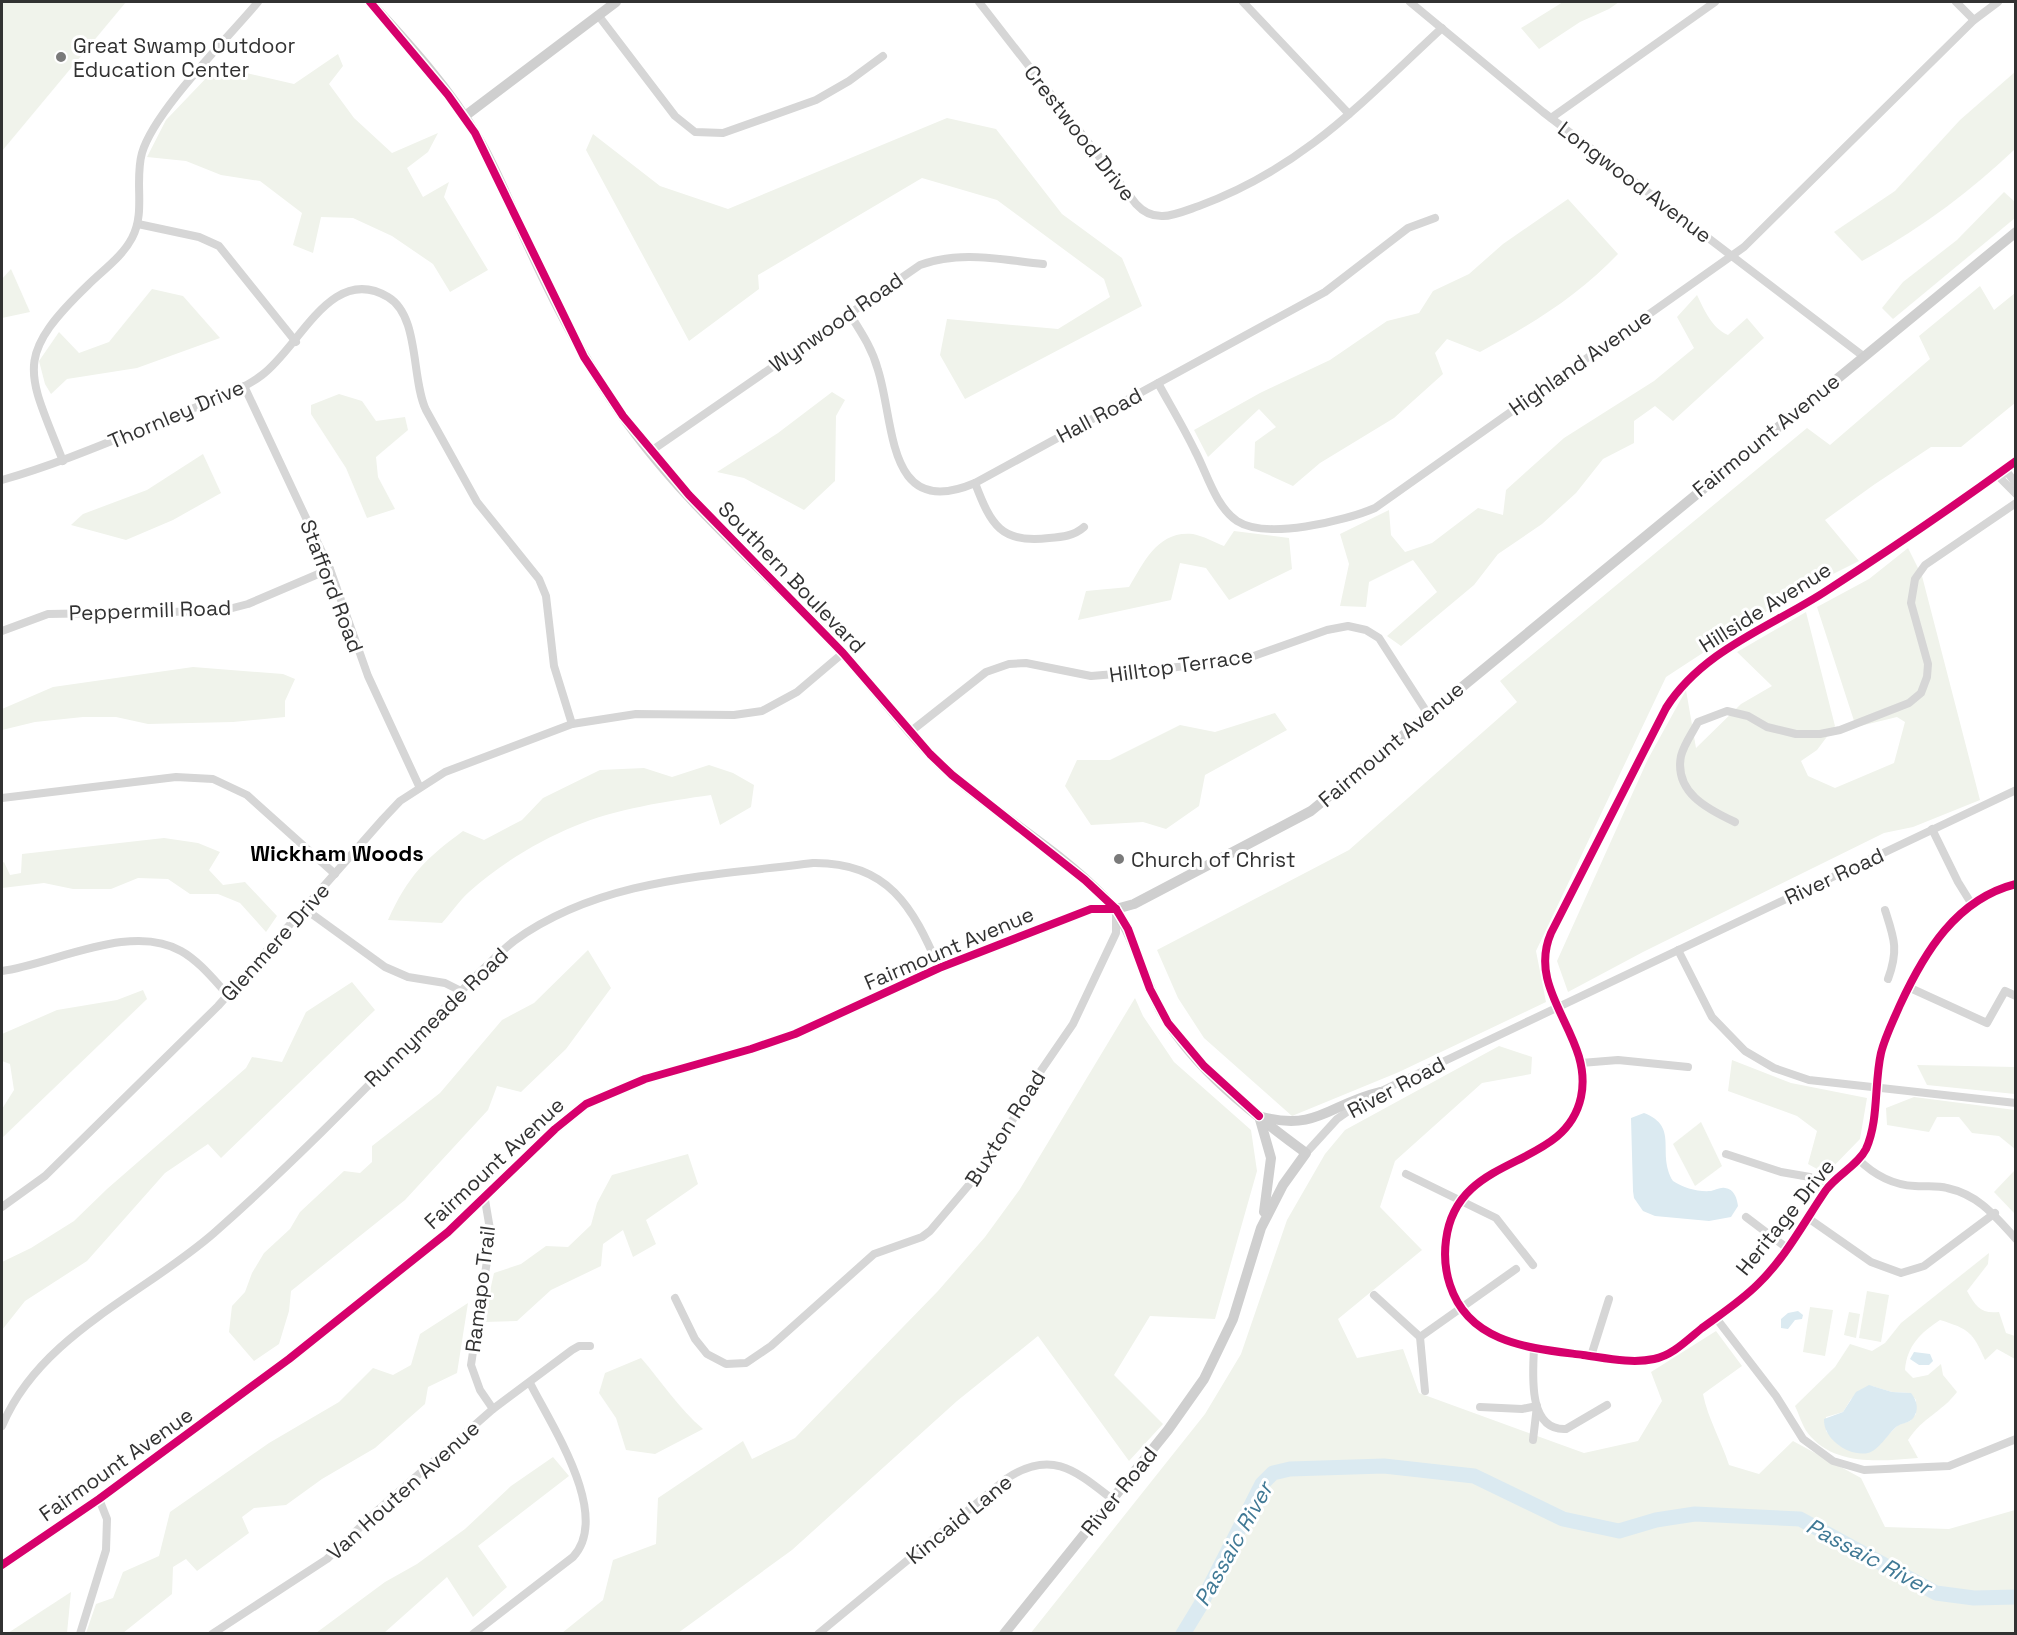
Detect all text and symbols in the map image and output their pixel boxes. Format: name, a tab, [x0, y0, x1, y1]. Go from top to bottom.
place label: Great Swamp Outdoor Education Center	[73, 32, 296, 83]
marker: Great Swamp Outdoor Education Center	[54, 50, 68, 64]
street label: Crestwood Drive	[1018, 59, 1142, 207]
street label: Longwood Avenue	[1553, 115, 1717, 249]
street label: Wynwood Road	[764, 266, 908, 378]
street label: Highland Avenue	[1503, 303, 1657, 421]
street label: Fairmount Avenue	[1687, 367, 1845, 503]
street label: Thornley Drive	[104, 373, 248, 455]
street label: Hall Road	[1052, 381, 1146, 449]
street label: Southern Boulevard	[713, 495, 871, 659]
street label: Stafford Road	[294, 516, 370, 656]
street label: Hillside Avenue	[1694, 556, 1836, 658]
street label: Peppermill Road	[68, 594, 232, 626]
street label: Hilltop Terrace	[1107, 642, 1255, 688]
street label: Fairmount Avenue	[1313, 675, 1469, 813]
district label: Wickham Woods	[250, 839, 424, 867]
street label: River Road	[1780, 841, 1888, 911]
place label: Church of Christ	[1131, 846, 1296, 873]
marker: Church of Christ	[1112, 852, 1126, 866]
street label: Glenmere Drive	[215, 877, 335, 1007]
street label: Fairmount Avenue	[860, 900, 1038, 996]
street label: Runnymeade Road	[358, 941, 514, 1093]
street label: River Road	[1343, 1050, 1449, 1124]
street label: Buxton Road	[959, 1065, 1051, 1191]
street label: Fairmount Avenue	[418, 1091, 570, 1235]
street label: Heritage Drive	[1730, 1153, 1840, 1281]
street label: Ramapo Trail	[459, 1224, 501, 1354]
street label: Fairmount Avenue	[34, 1401, 198, 1527]
street label: Van Houten Avenue	[321, 1414, 485, 1566]
street label: River Road	[1075, 1441, 1163, 1541]
street label: Kincaid Lane	[901, 1468, 1017, 1570]
water label: Passaic River	[1187, 1475, 1280, 1611]
water label: Passaic River	[1802, 1511, 1939, 1602]

